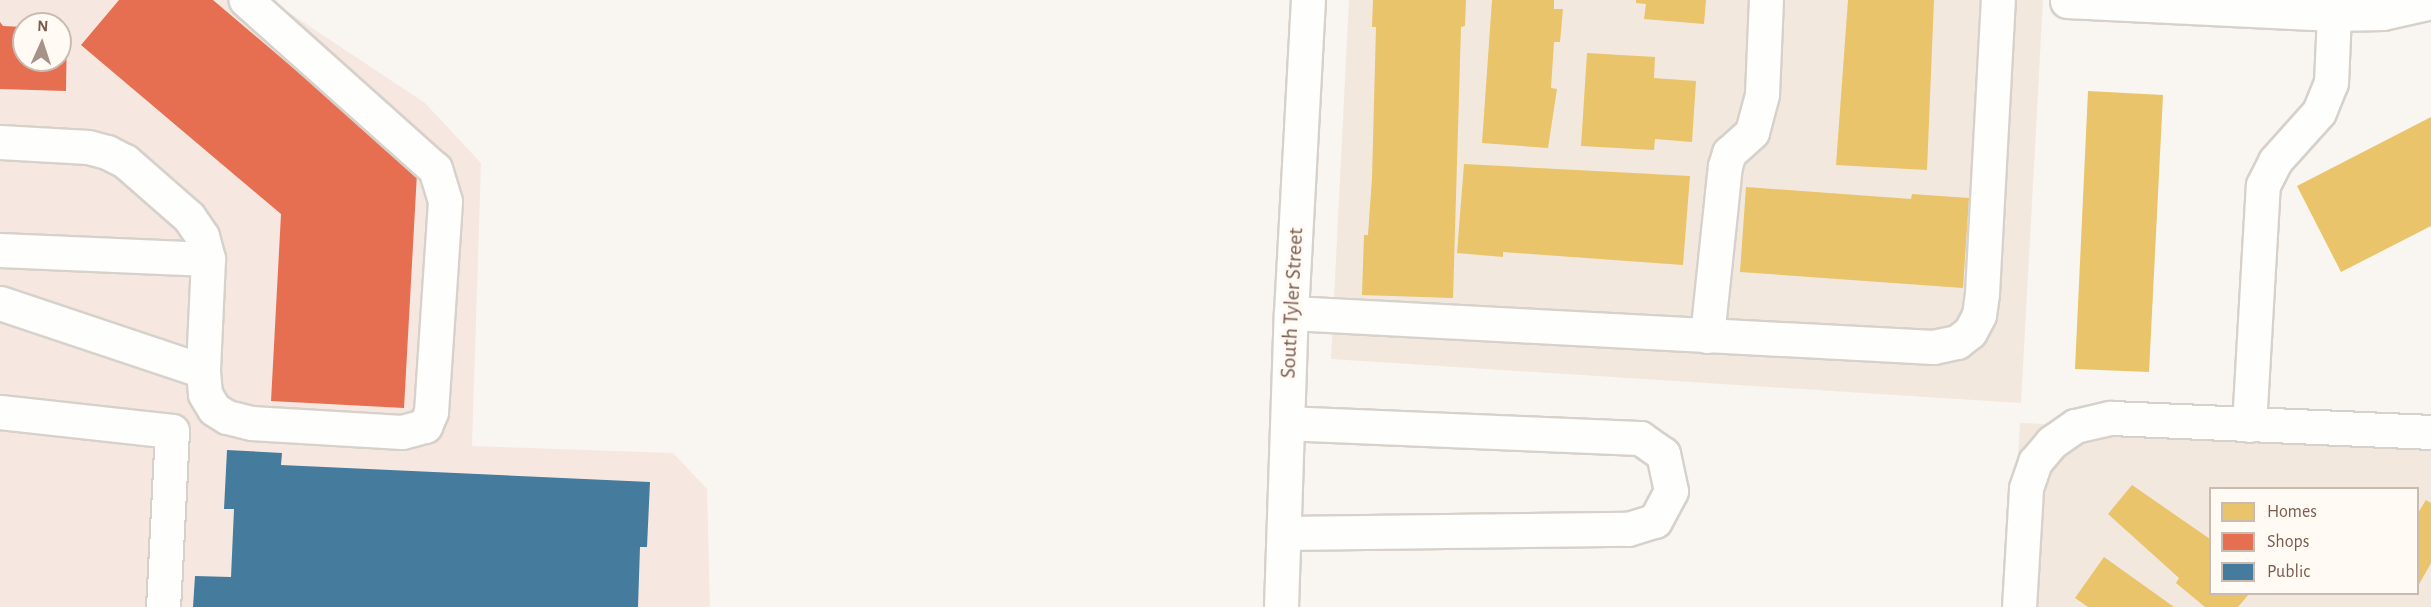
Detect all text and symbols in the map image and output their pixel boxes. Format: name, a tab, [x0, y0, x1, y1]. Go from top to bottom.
north arrow	[12, 12, 72, 72]
text: N	[37, 18, 49, 34]
street label: South Tyler Street	[1275, 227, 1309, 379]
legend	[2209, 487, 2419, 595]
text: Homes	[2267, 503, 2317, 521]
text: Shops	[2267, 533, 2309, 551]
text: Public	[2267, 563, 2310, 581]

